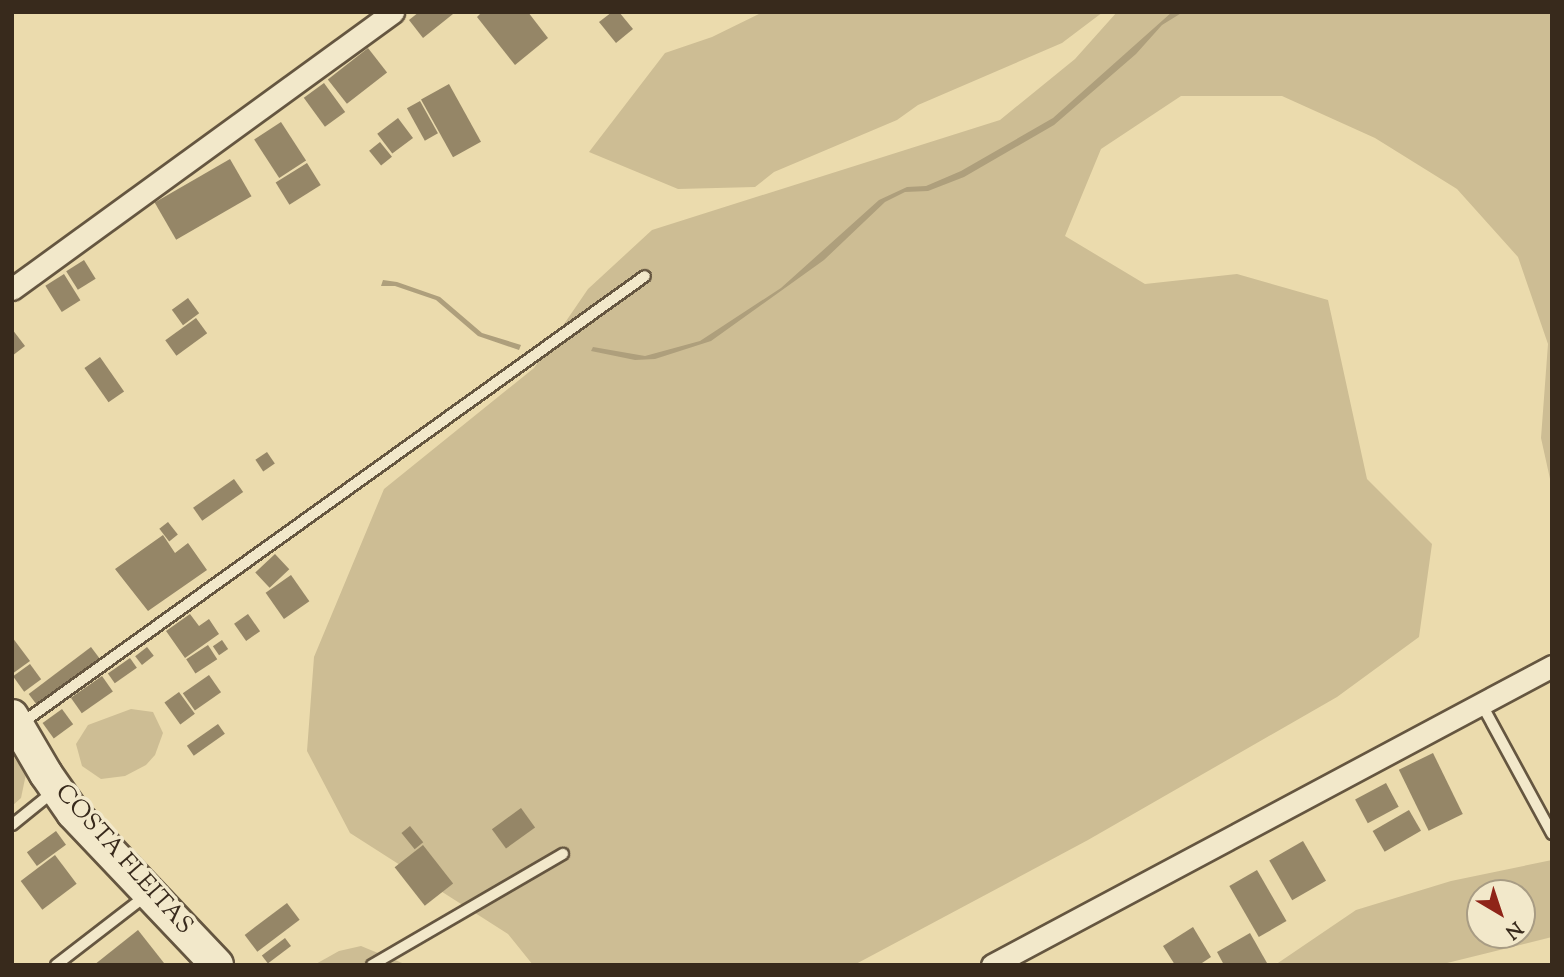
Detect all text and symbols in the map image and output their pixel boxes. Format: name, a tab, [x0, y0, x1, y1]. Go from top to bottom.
street label: COSTA FLEITAS	[48, 779, 198, 941]
north arrow	[1466, 879, 1536, 949]
text: N	[1499, 914, 1528, 944]

